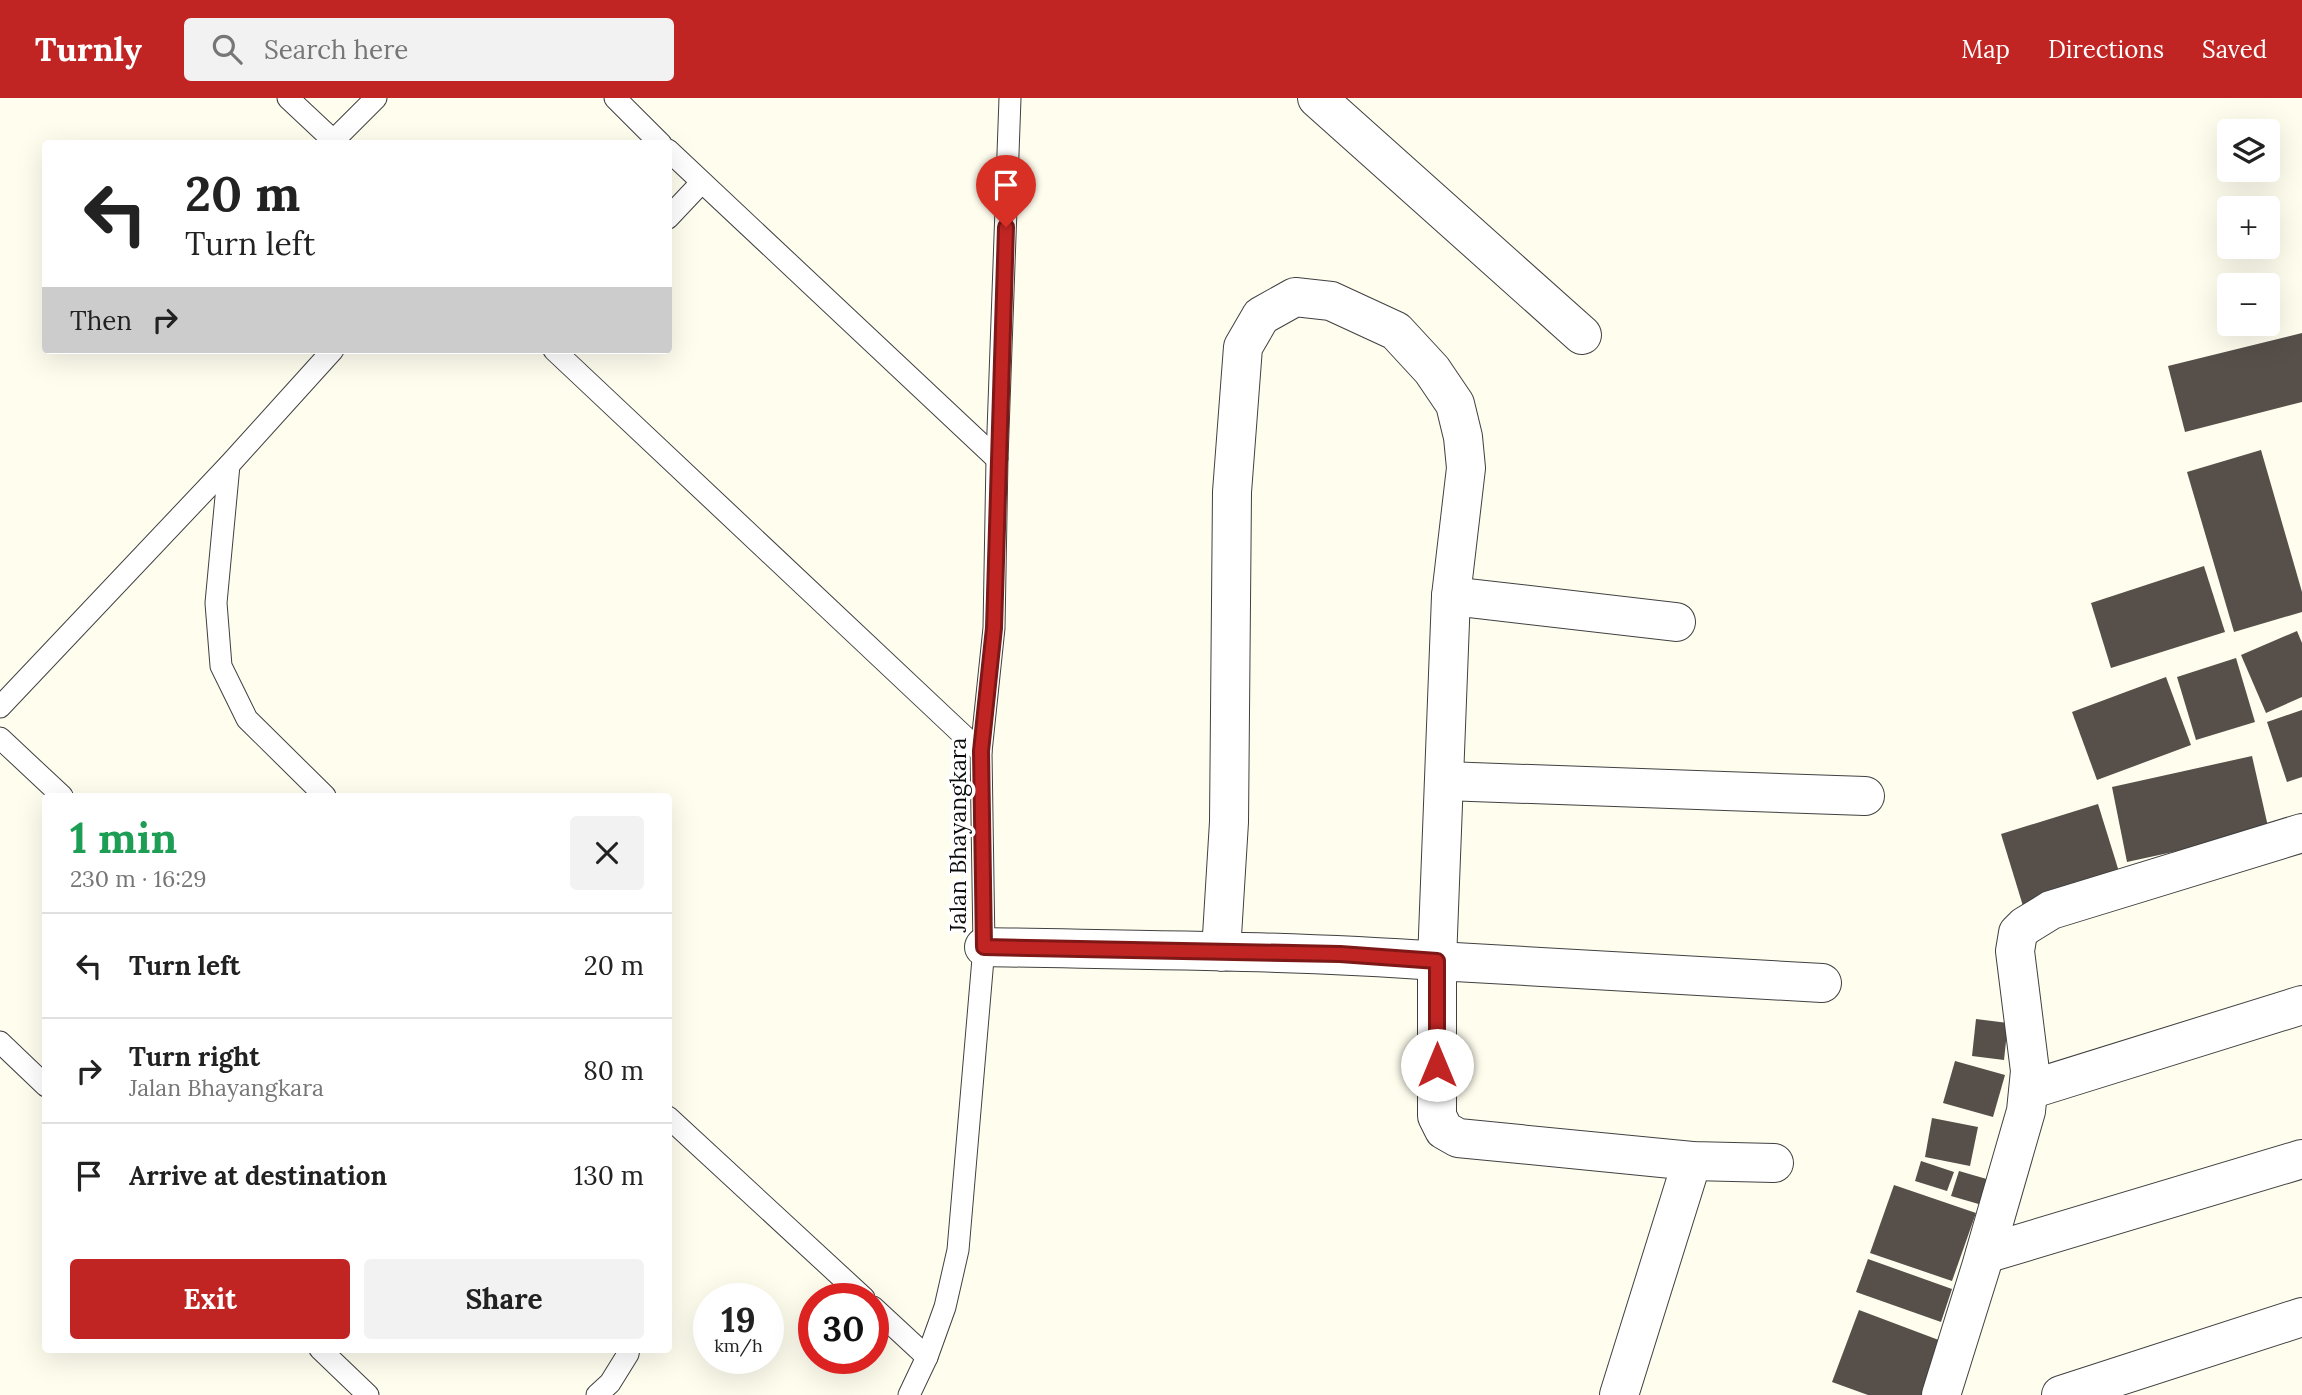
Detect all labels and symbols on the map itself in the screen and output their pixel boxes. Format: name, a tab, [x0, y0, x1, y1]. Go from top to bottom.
pin	[976, 155, 1036, 227]
street label: Jalan Bhayangkara	[943, 737, 972, 933]
position arrow	[1400, 1028, 1474, 1102]
speed limit sign: 30	[798, 1283, 889, 1374]

